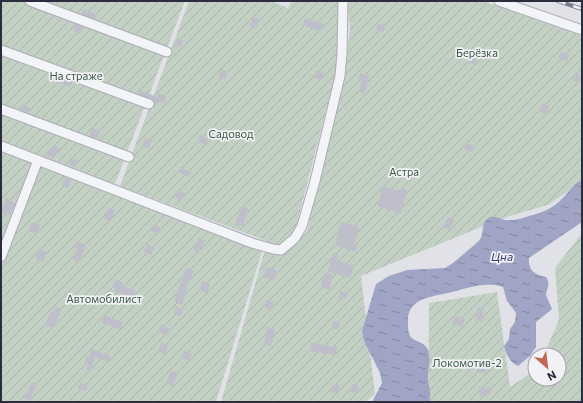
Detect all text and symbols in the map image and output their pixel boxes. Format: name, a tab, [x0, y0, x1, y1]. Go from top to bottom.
park label: Берёзка	[456, 46, 498, 59]
park label: На страже	[49, 69, 103, 82]
park label: Садовод	[208, 127, 254, 140]
park label: Астра	[389, 165, 419, 178]
water label: Цна	[491, 249, 513, 263]
park label: Автомобилист	[66, 292, 142, 305]
north arrow	[527, 347, 567, 387]
park label: Локомотив-2	[432, 356, 502, 369]
text: N	[545, 369, 559, 384]

